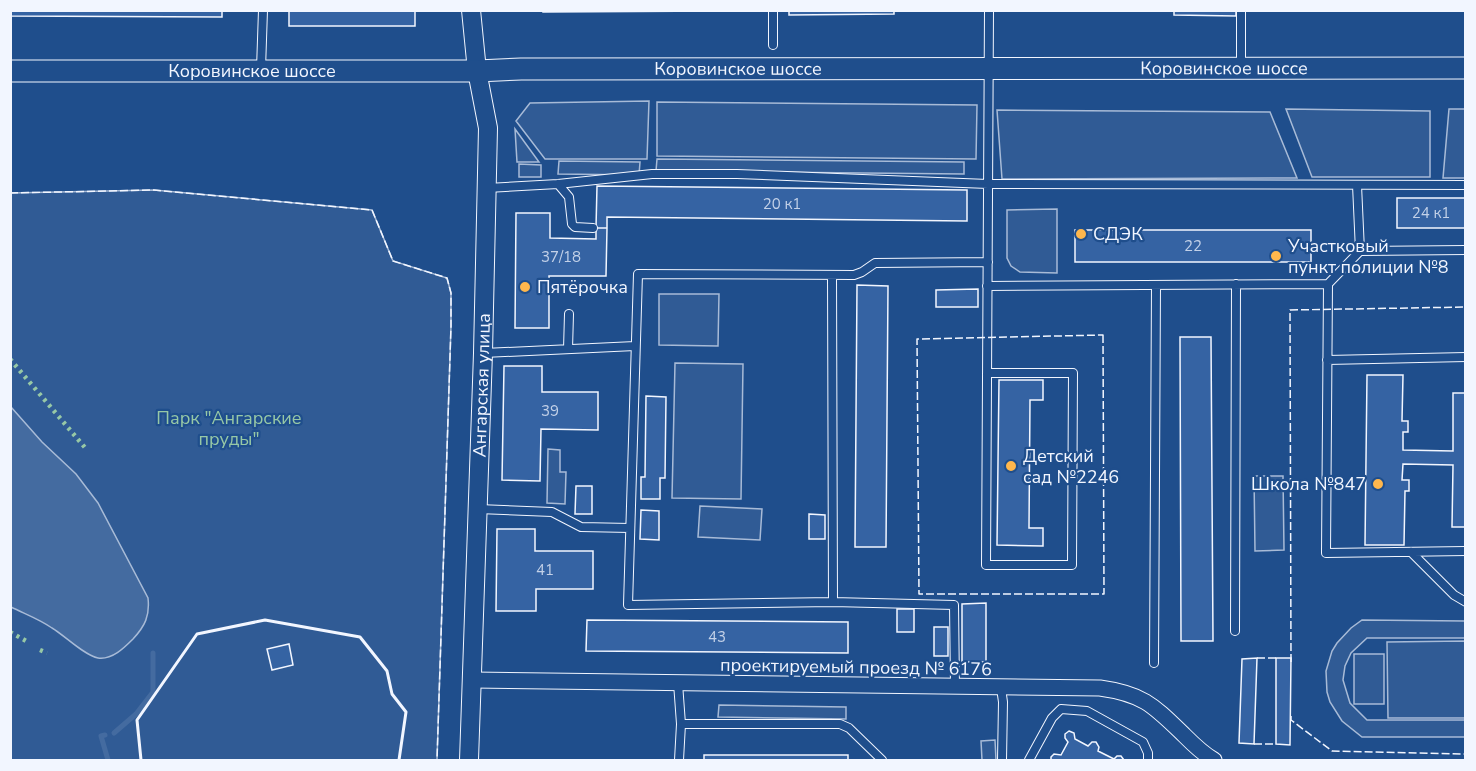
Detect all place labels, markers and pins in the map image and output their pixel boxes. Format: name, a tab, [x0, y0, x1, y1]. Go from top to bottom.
place label: СДЭК	[1093, 222, 1143, 246]
marker: СДЭК	[1074, 227, 1088, 241]
place label: Участковый пункт полиции №8	[1287, 234, 1449, 279]
marker: Участковый пункт полиции №8	[1269, 249, 1283, 263]
place label: Пятёрочка	[537, 275, 628, 299]
marker: Пятёрочка	[518, 280, 532, 294]
place label: Детский сад №2246	[1023, 444, 1119, 489]
marker: Детский сад №2246	[1004, 459, 1018, 473]
place label: Школа №847	[1251, 472, 1366, 496]
marker: Школа №847	[1371, 477, 1385, 491]

